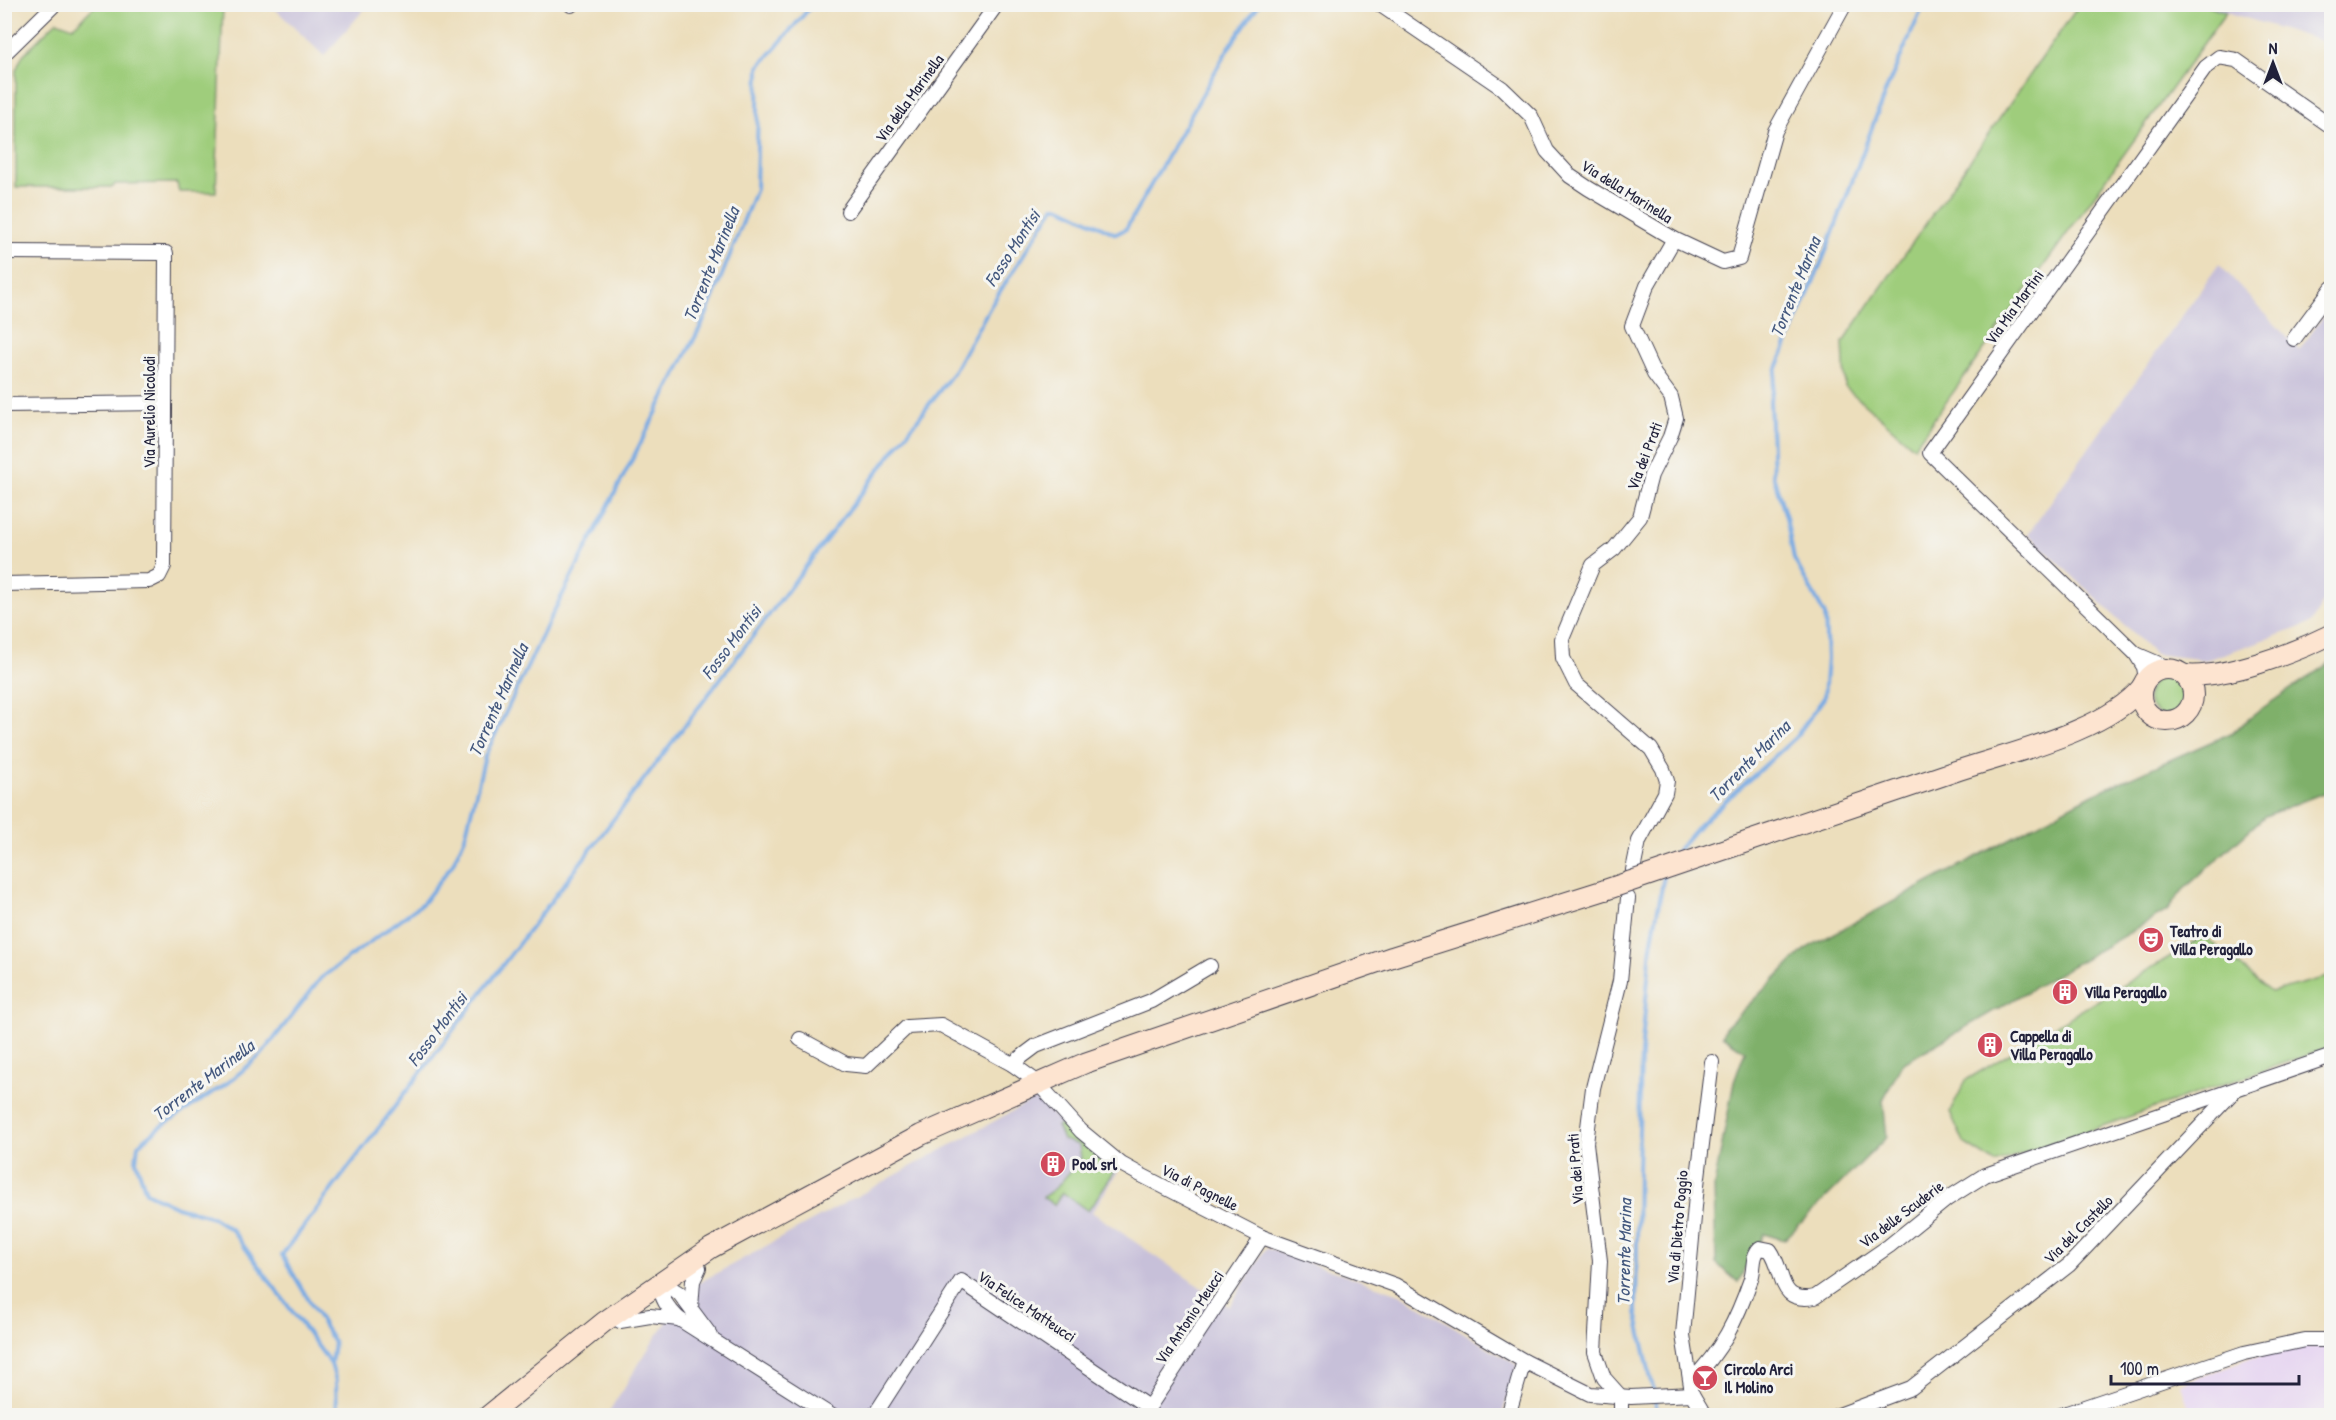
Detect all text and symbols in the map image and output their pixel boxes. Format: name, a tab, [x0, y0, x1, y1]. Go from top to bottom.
north arrow	[2243, 33, 2303, 93]
text: N	[2269, 37, 2278, 59]
street label: Via della Marinella	[869, 49, 949, 147]
street label: Via della Marinella	[1577, 154, 1677, 228]
water label: Torrente Marinella	[677, 201, 746, 325]
water label: Fosso Montisi	[978, 203, 1047, 291]
water label: Torrente Marina	[1764, 231, 1827, 341]
street label: Via Mia Martini	[1979, 265, 2049, 349]
street label: Via Aurelio Nicolodi	[138, 356, 160, 468]
street label: Via dei Prati	[1621, 419, 1667, 493]
water label: Fosso Montisi	[695, 598, 768, 684]
water label: Torrente Marinella	[462, 638, 535, 760]
water label: Torrente Marina	[1703, 713, 1797, 807]
place label: Teatro di Villa Peragallo	[2169, 920, 2253, 961]
theatre icon: Teatro di Villa Peragallo	[2136, 925, 2166, 955]
building icon: Villa Peragallo	[2050, 977, 2080, 1007]
place label: Villa Peragallo	[2084, 981, 2167, 1004]
water label: Fosso Montisi	[401, 985, 474, 1071]
place label: Cappella di Villa Peragallo	[2010, 1025, 2093, 1066]
building icon: Cappella di Villa Peragallo	[1975, 1030, 2005, 1060]
water label: Torrente Marinella	[147, 1032, 260, 1126]
street label: Via dei Prati	[1562, 1133, 1588, 1205]
building icon: Pool srl	[1038, 1149, 1068, 1179]
place label: Pool srl	[1072, 1153, 1118, 1175]
street label: Via di Pagnelle	[1158, 1158, 1243, 1216]
street label: Via di Dietro Poggio	[1661, 1169, 1693, 1285]
street label: Via delle Scuderie	[1854, 1175, 1948, 1253]
street label: Via del Castello	[2039, 1189, 2118, 1268]
water label: Torrente Marina	[1611, 1197, 1637, 1305]
street label: Via Felice Matteucci	[973, 1265, 1081, 1347]
street label: Via Antonio Meucci	[1149, 1266, 1229, 1368]
scale bar	[2111, 1348, 2298, 1386]
text: 100 m	[2120, 1356, 2159, 1381]
place label: Circolo Arci Il Molino	[1724, 1358, 1793, 1398]
bar icon: Circolo Arci Il Molino	[1690, 1363, 1720, 1393]

